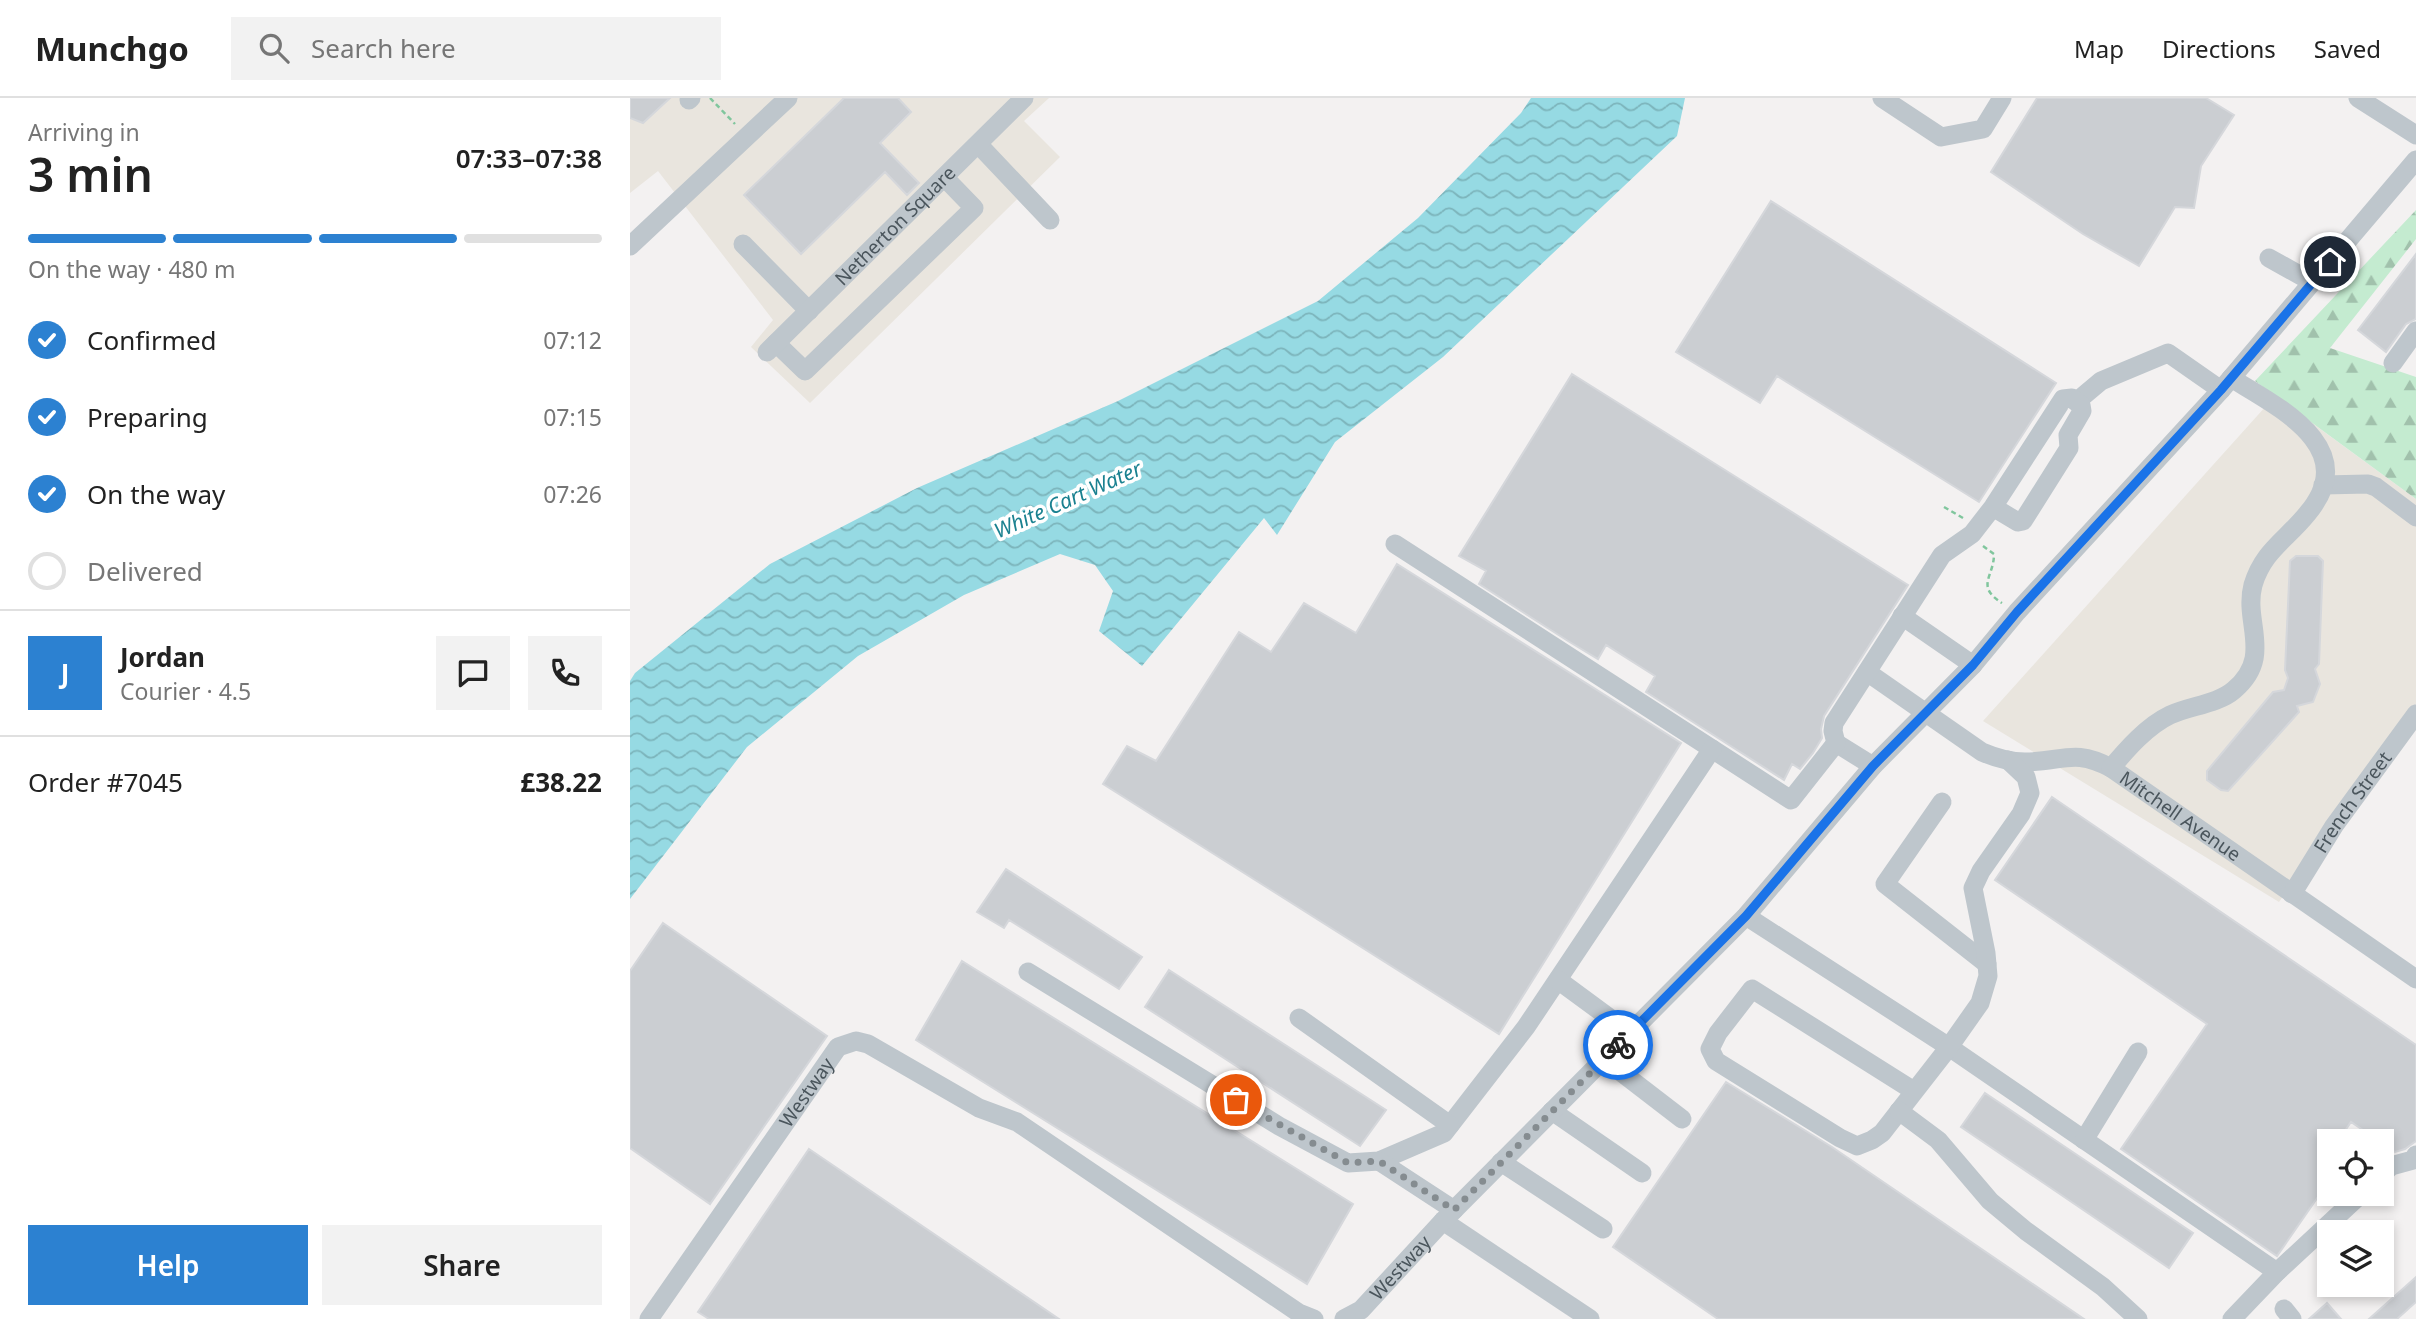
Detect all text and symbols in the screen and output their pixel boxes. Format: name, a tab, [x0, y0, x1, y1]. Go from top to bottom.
search box	[231, 17, 721, 80]
text: Munchgo	[35, 26, 189, 71]
icon: search	[255, 29, 293, 67]
text: Search here	[311, 30, 456, 66]
text: Map	[2074, 32, 2124, 65]
text: Directions	[2162, 32, 2276, 65]
text: Saved	[2314, 32, 2381, 65]
text: Arriving in	[28, 116, 140, 148]
text: 07:33–07:38	[456, 140, 602, 176]
text: 3 min	[28, 143, 153, 205]
street label: Netherton Square	[829, 160, 961, 291]
pin	[2300, 232, 2360, 292]
icon: home	[2311, 243, 2349, 281]
text: On the way · 480 m	[28, 253, 235, 285]
icon: check	[28, 321, 66, 359]
text: Confirmed	[87, 322, 217, 358]
text: 07:12	[543, 324, 602, 356]
icon: check	[28, 398, 66, 436]
text: Preparing	[87, 399, 208, 435]
text: 07:15	[543, 401, 602, 433]
water label: White Cart Water	[989, 453, 1147, 544]
icon: check	[28, 475, 66, 513]
text: On the way	[87, 476, 225, 512]
text: 07:26	[543, 478, 602, 510]
text: Delivered	[87, 553, 203, 589]
button: chat	[436, 636, 510, 710]
button: phone	[528, 636, 602, 710]
text: Jordan	[120, 639, 205, 675]
text: J	[61, 655, 69, 691]
text: Courier · 4.5	[120, 675, 251, 707]
street label: French Street	[2308, 746, 2397, 858]
text: Order #7045	[28, 764, 183, 800]
text: £38.22	[520, 764, 602, 800]
street label: Mitchell Avenue	[2114, 765, 2246, 867]
courier	[1583, 1010, 1653, 1080]
icon: bike	[1599, 1026, 1637, 1064]
street label: Westway	[773, 1052, 840, 1132]
pin	[1206, 1070, 1266, 1130]
icon: bag	[1217, 1081, 1255, 1119]
map controls	[2317, 1129, 2394, 1297]
button: locate	[2317, 1129, 2394, 1206]
button: layers	[2317, 1220, 2394, 1297]
button: Help	[28, 1225, 308, 1305]
button: Share	[322, 1225, 602, 1305]
street label: Westway	[1364, 1229, 1437, 1305]

